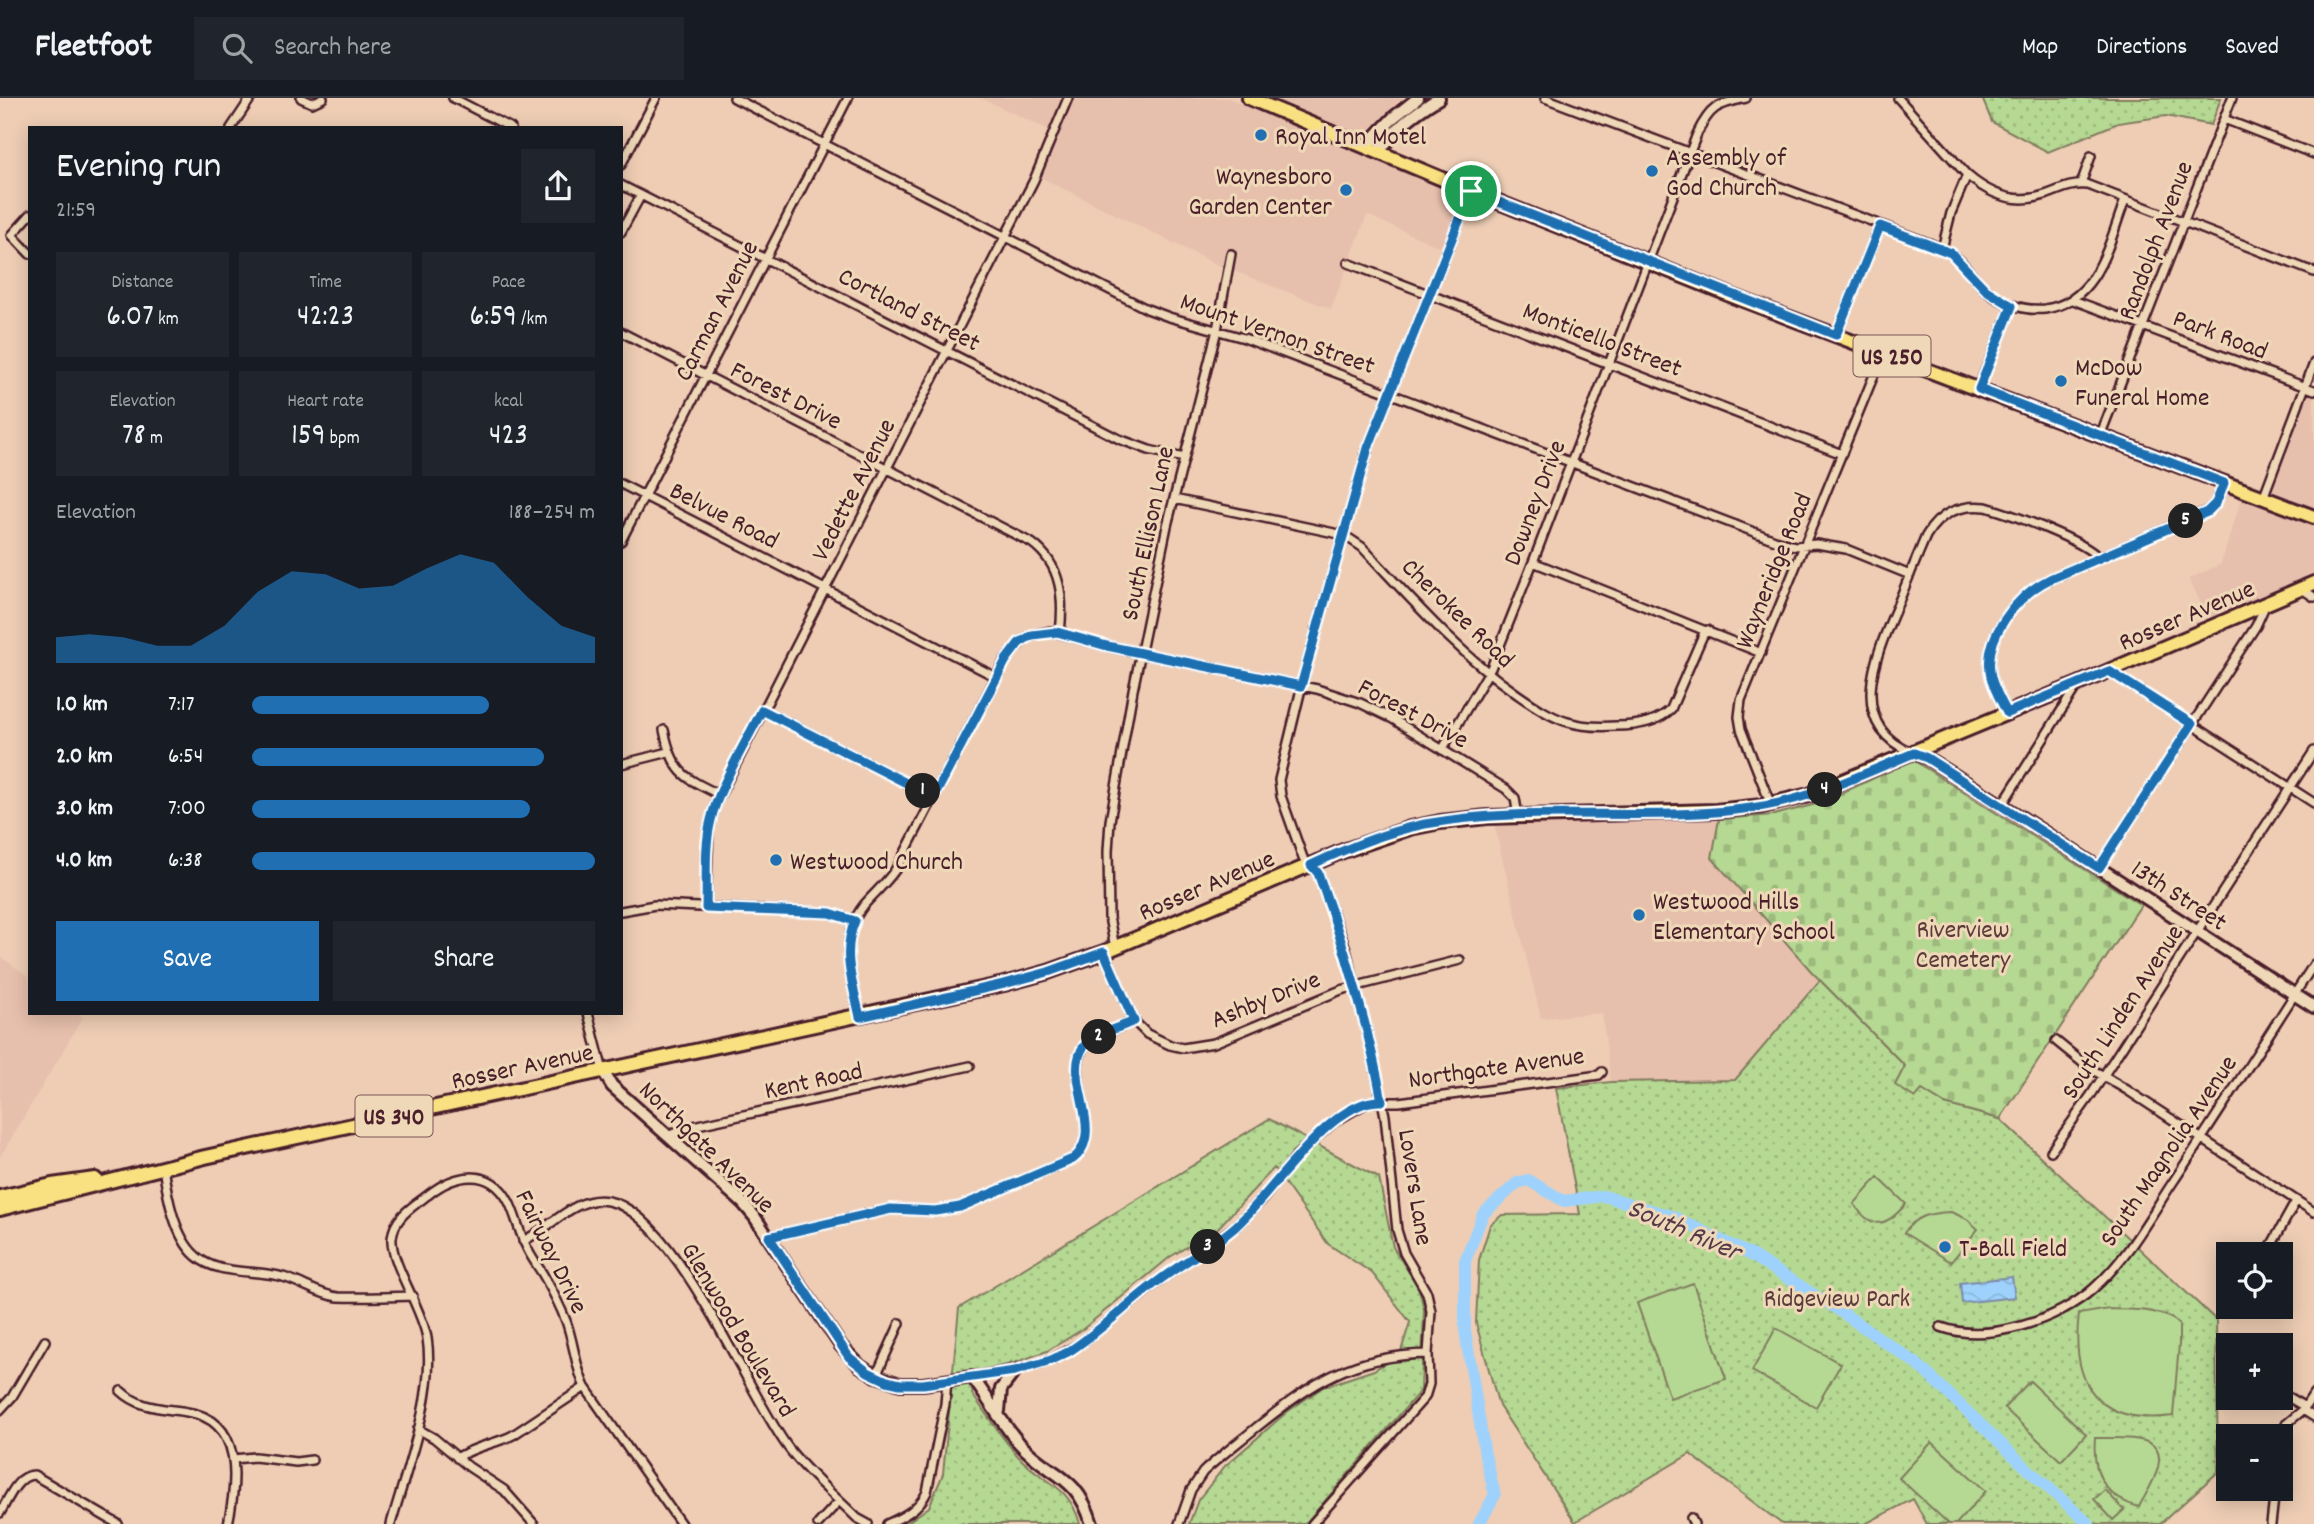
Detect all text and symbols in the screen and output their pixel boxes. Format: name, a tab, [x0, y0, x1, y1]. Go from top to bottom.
search box	[194, 17, 684, 80]
text: Fleetfoot	[35, 25, 152, 72]
icon: search	[218, 29, 256, 67]
text: Search here	[274, 30, 391, 67]
text: Map	[2022, 31, 2058, 65]
text: Directions	[2096, 31, 2187, 65]
text: Saved	[2225, 31, 2279, 65]
place label: Royal Inn Motel	[1275, 120, 1426, 157]
marker: Royal Inn Motel	[1253, 127, 1269, 143]
text: Evening run	[56, 141, 221, 196]
place label: Assembly of God Church	[1666, 141, 1787, 208]
button: share	[521, 149, 595, 223]
street label: Randolph Avenue	[2110, 156, 2205, 326]
place label: Waynesboro Garden Center	[1188, 160, 1332, 227]
pin	[1441, 161, 1501, 221]
marker: Assembly of God Church	[1644, 163, 1660, 179]
icon: arrive	[1452, 172, 1490, 210]
marker: Waynesboro Garden Center	[1338, 182, 1354, 198]
text: 21:59	[56, 195, 96, 228]
street label: Carman Avenue	[667, 235, 770, 389]
street label: Cortland Street	[831, 259, 986, 363]
text: Distance	[112, 270, 173, 297]
text: Time	[309, 270, 342, 297]
text: Pace	[492, 270, 525, 297]
street label: Mount Vernon Street	[1174, 285, 1380, 386]
street label: Monticello Street	[1517, 294, 1687, 389]
text: 6.07	[106, 297, 154, 340]
text: 42:23	[297, 297, 354, 340]
text: 6:59	[470, 297, 517, 340]
street label: Park Road	[2167, 301, 2273, 371]
text: km	[154, 307, 179, 334]
text: /km	[517, 307, 547, 334]
road number: US 250	[1854, 335, 1930, 376]
place label: McDow Funeral Home	[2075, 351, 2209, 418]
street label: Forest Drive	[723, 353, 848, 441]
marker: McDow Funeral Home	[2053, 373, 2069, 389]
text: Elevation	[109, 389, 176, 416]
text: Heart rate	[287, 389, 364, 416]
text: kcal	[494, 389, 523, 416]
street label: Vedette Avenue	[803, 413, 907, 568]
text: 78	[122, 416, 146, 459]
text: 159	[291, 416, 325, 459]
text: 423	[489, 416, 528, 459]
text: m	[146, 426, 163, 453]
text: bpm	[325, 426, 360, 453]
street label: Downey Drive	[1495, 435, 1577, 571]
street label: South Ellison Lane	[1113, 443, 1186, 624]
street label: Belvue Road	[662, 474, 784, 560]
street label: Wayneridge Road	[1727, 488, 1823, 655]
text: Elevation	[56, 497, 136, 530]
text: 188–254 m	[509, 497, 595, 530]
pin: 5	[2168, 504, 2204, 538]
text: 5	[2181, 507, 2190, 534]
street label: Cherokee Road	[1391, 551, 1522, 678]
street label: Rosser Avenue	[2114, 572, 2261, 662]
street label: Forest Drive	[1350, 670, 1474, 760]
text: 1.0 km	[56, 689, 108, 722]
text: 7:17	[168, 689, 194, 722]
text: 2.0 km	[56, 741, 113, 774]
text: 6:54	[168, 741, 203, 774]
pin: 4	[1808, 772, 1842, 808]
pin: 1	[906, 774, 940, 808]
text: 4	[1821, 776, 1828, 803]
text: 1	[920, 777, 925, 804]
text: 3.0 km	[56, 793, 113, 826]
text: 7:00	[168, 793, 206, 826]
street label: Rosser Avenue	[1134, 842, 1281, 932]
text: 4.0 km	[56, 845, 112, 878]
text: 6:38	[168, 845, 203, 878]
place label: Westwood Church	[790, 845, 963, 882]
marker: Westwood Church	[768, 852, 784, 868]
street label: 13th Street	[2123, 852, 2234, 942]
place label: Westwood Hills Elementary School	[1653, 885, 1835, 952]
marker: Westwood Hills Elementary School	[1631, 907, 1647, 923]
park label: Riverview Cemetery	[1916, 913, 2011, 980]
street label: South Linden Avenue	[2053, 918, 2194, 1108]
button: Save	[56, 921, 319, 1001]
button: Share	[333, 921, 595, 1001]
street label: Ashby Drive	[1206, 963, 1327, 1040]
pin: 2	[1082, 1020, 1116, 1054]
text: 2	[1094, 1023, 1103, 1050]
street label: Rosser Avenue	[448, 1035, 597, 1102]
street label: Northgate Avenue	[1406, 1039, 1587, 1100]
street label: South Magnolia Avenue	[2092, 1049, 2248, 1255]
street label: Kent Road	[761, 1054, 866, 1111]
street label: Northgate Avenue	[629, 1074, 782, 1223]
road number: US 340	[356, 1096, 432, 1136]
street label: Lovers Lane	[1386, 1127, 1441, 1248]
street label: Fairway Drive	[504, 1184, 596, 1321]
water label: South River	[1620, 1191, 1749, 1276]
pin: 3	[1190, 1230, 1226, 1264]
place label: T-Ball Field	[1959, 1232, 2067, 1269]
text: 3	[1203, 1233, 1212, 1260]
street label: Glenwood Boulevard	[670, 1236, 804, 1425]
marker: T-Ball Field	[1937, 1239, 1953, 1255]
map controls	[2216, 1242, 2293, 1501]
button: locate	[2216, 1242, 2293, 1319]
park label: Ridgeview Park	[1764, 1282, 1910, 1319]
button: +	[2216, 1333, 2293, 1410]
button: −	[2216, 1424, 2293, 1501]

